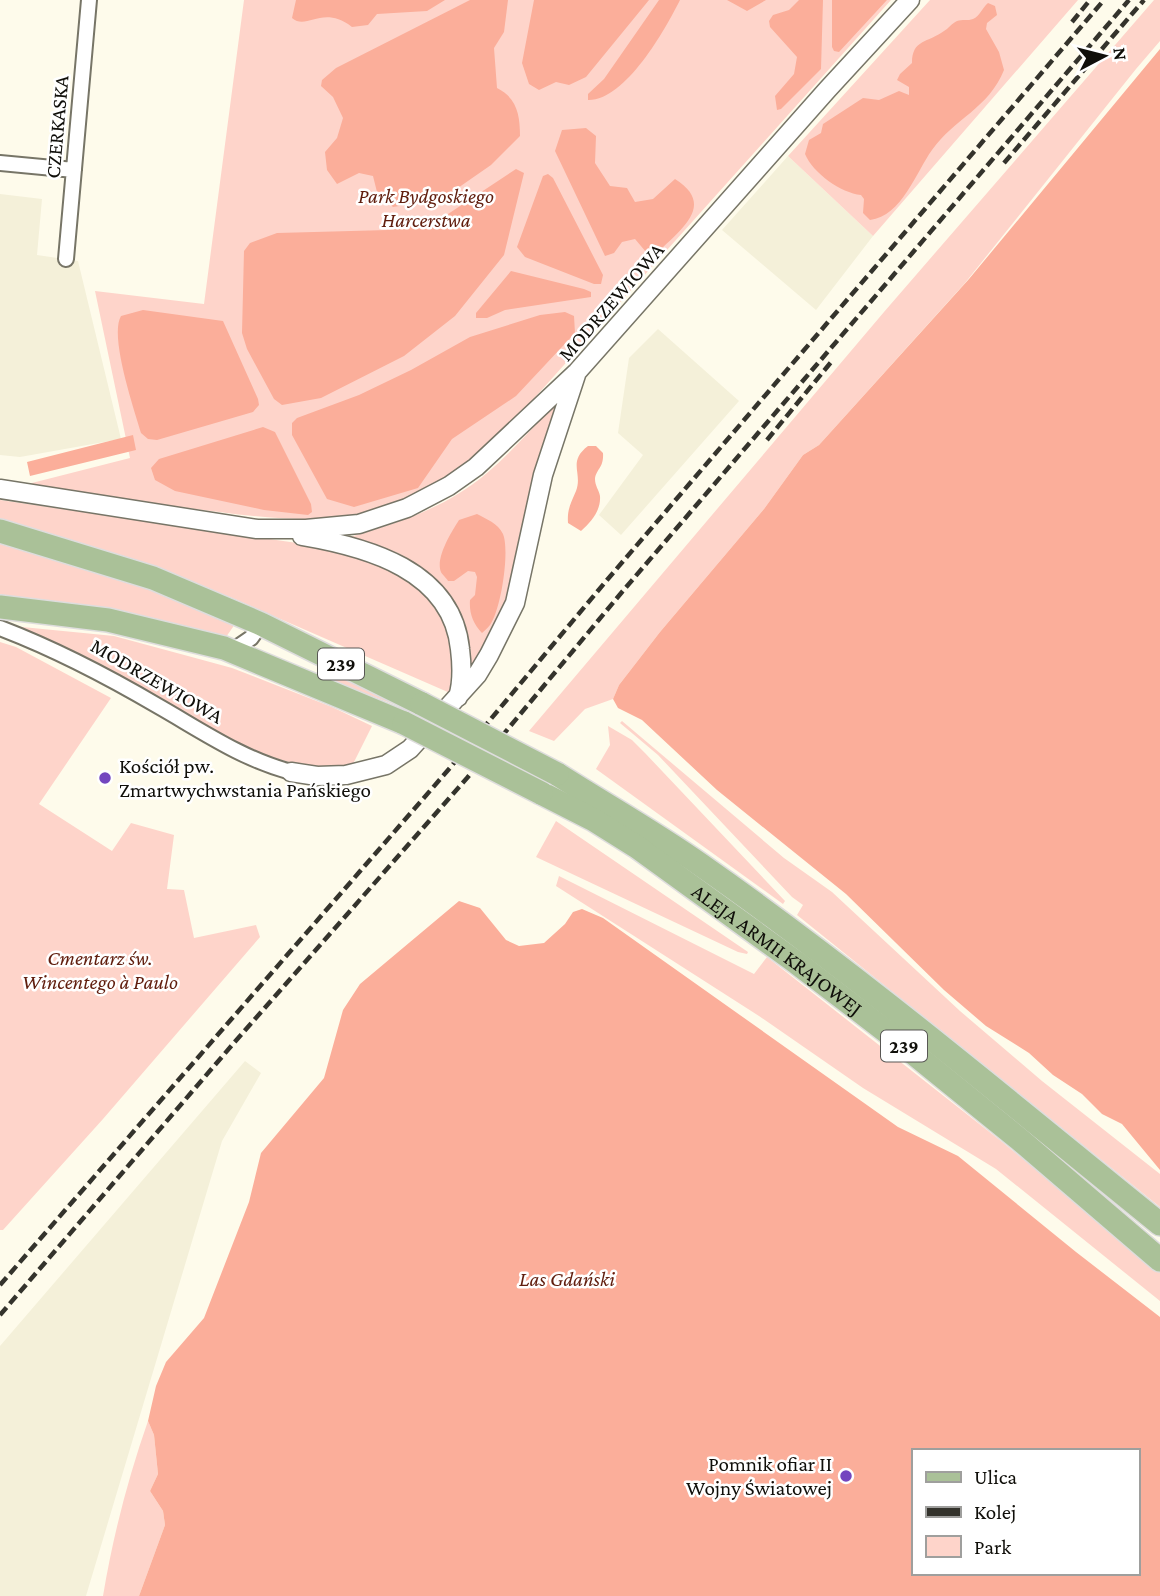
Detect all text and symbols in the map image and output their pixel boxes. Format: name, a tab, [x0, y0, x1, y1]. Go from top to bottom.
north arrow	[1069, 21, 1139, 91]
text: N	[1109, 46, 1132, 62]
street label: CZERKASKA	[41, 74, 73, 179]
park label: Park Bydgoskiego Harcerstwa	[358, 184, 494, 232]
street label: MODRZEWIOWA	[553, 238, 669, 366]
street label: MODRZEWIOWA	[87, 633, 228, 729]
road number: 239	[318, 649, 364, 680]
place label: Kościół pw. Zmartwychwstania Pańskiego	[119, 754, 371, 802]
marker: Kościół pw. Zmartwychwstania Pańskiego	[97, 770, 113, 786]
street label: ALEJA ARMII KRAJOWEJ	[687, 879, 867, 1021]
park label: Cmentarz św. Wincentego à Paulo	[22, 946, 178, 994]
road number: 239	[881, 1030, 927, 1062]
park label: Las Gdański	[519, 1267, 615, 1291]
legend	[912, 1449, 1139, 1575]
place label: Pomnik ofiar II Wojny Światowej	[686, 1452, 832, 1500]
text: Ulica	[974, 1465, 1017, 1489]
marker: Pomnik ofiar II Wojny Światowej	[838, 1468, 854, 1484]
text: Kolej	[974, 1500, 1016, 1524]
text: Park	[974, 1535, 1011, 1559]

